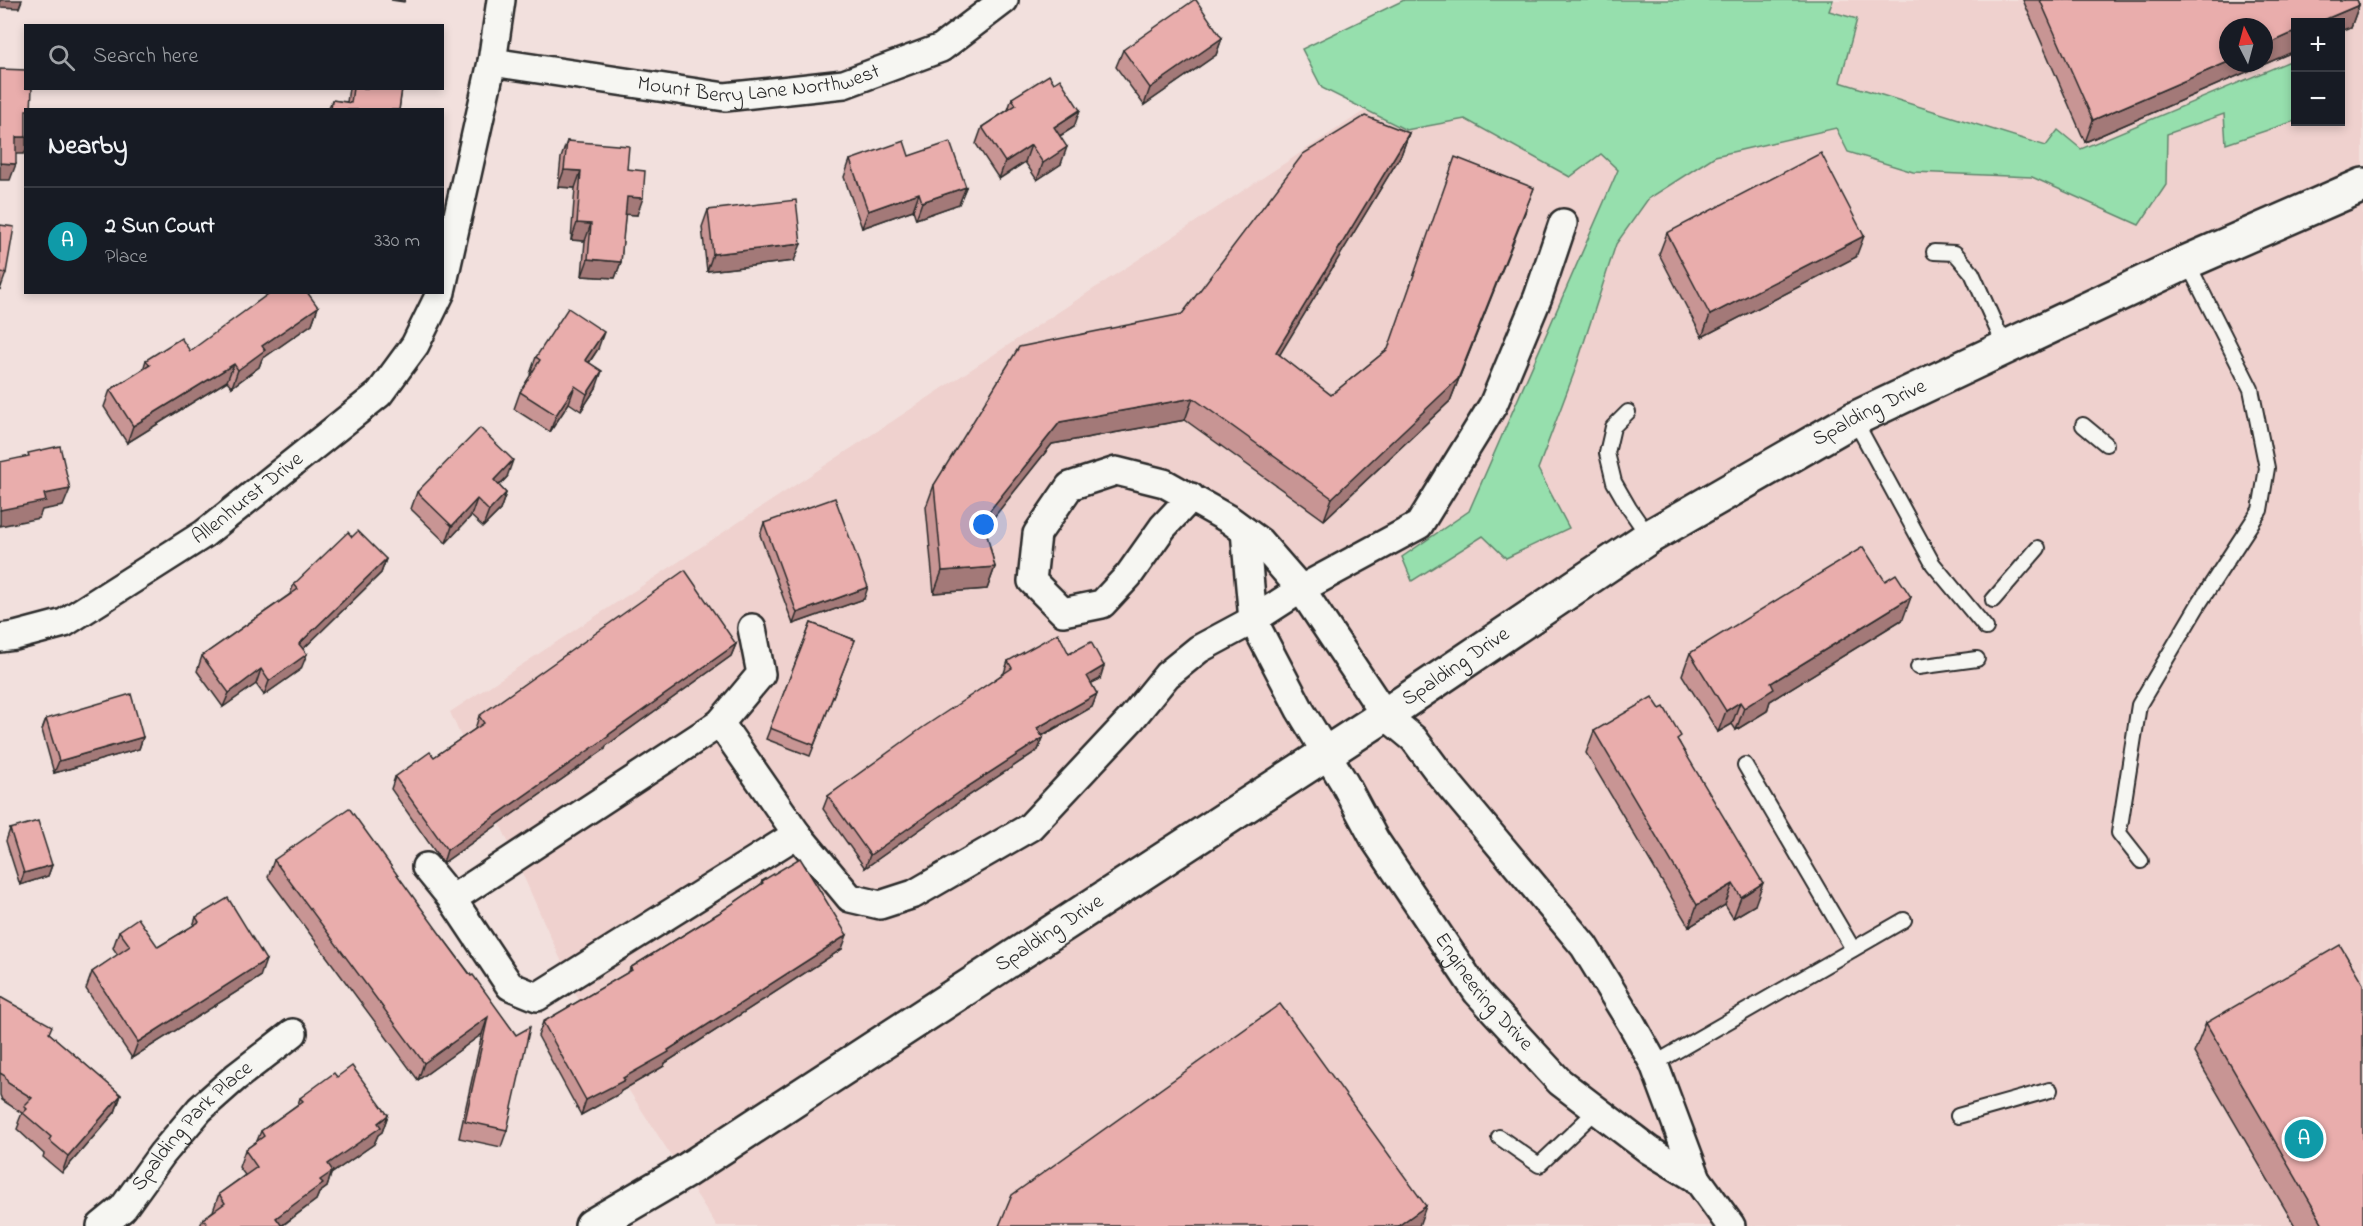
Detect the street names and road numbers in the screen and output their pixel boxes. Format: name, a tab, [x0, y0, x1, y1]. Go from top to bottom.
street label: Mount Berry Lane Northwest	[635, 57, 884, 113]
street label: Spalding Drive	[1807, 372, 1932, 455]
street label: Allenhurst Drive	[186, 445, 311, 553]
street label: Spalding Drive	[1396, 620, 1516, 714]
street label: Spalding Drive	[989, 887, 1110, 980]
street label: Engineering Drive	[1426, 927, 1540, 1059]
street label: Spalding Park Place	[125, 1054, 260, 1198]

